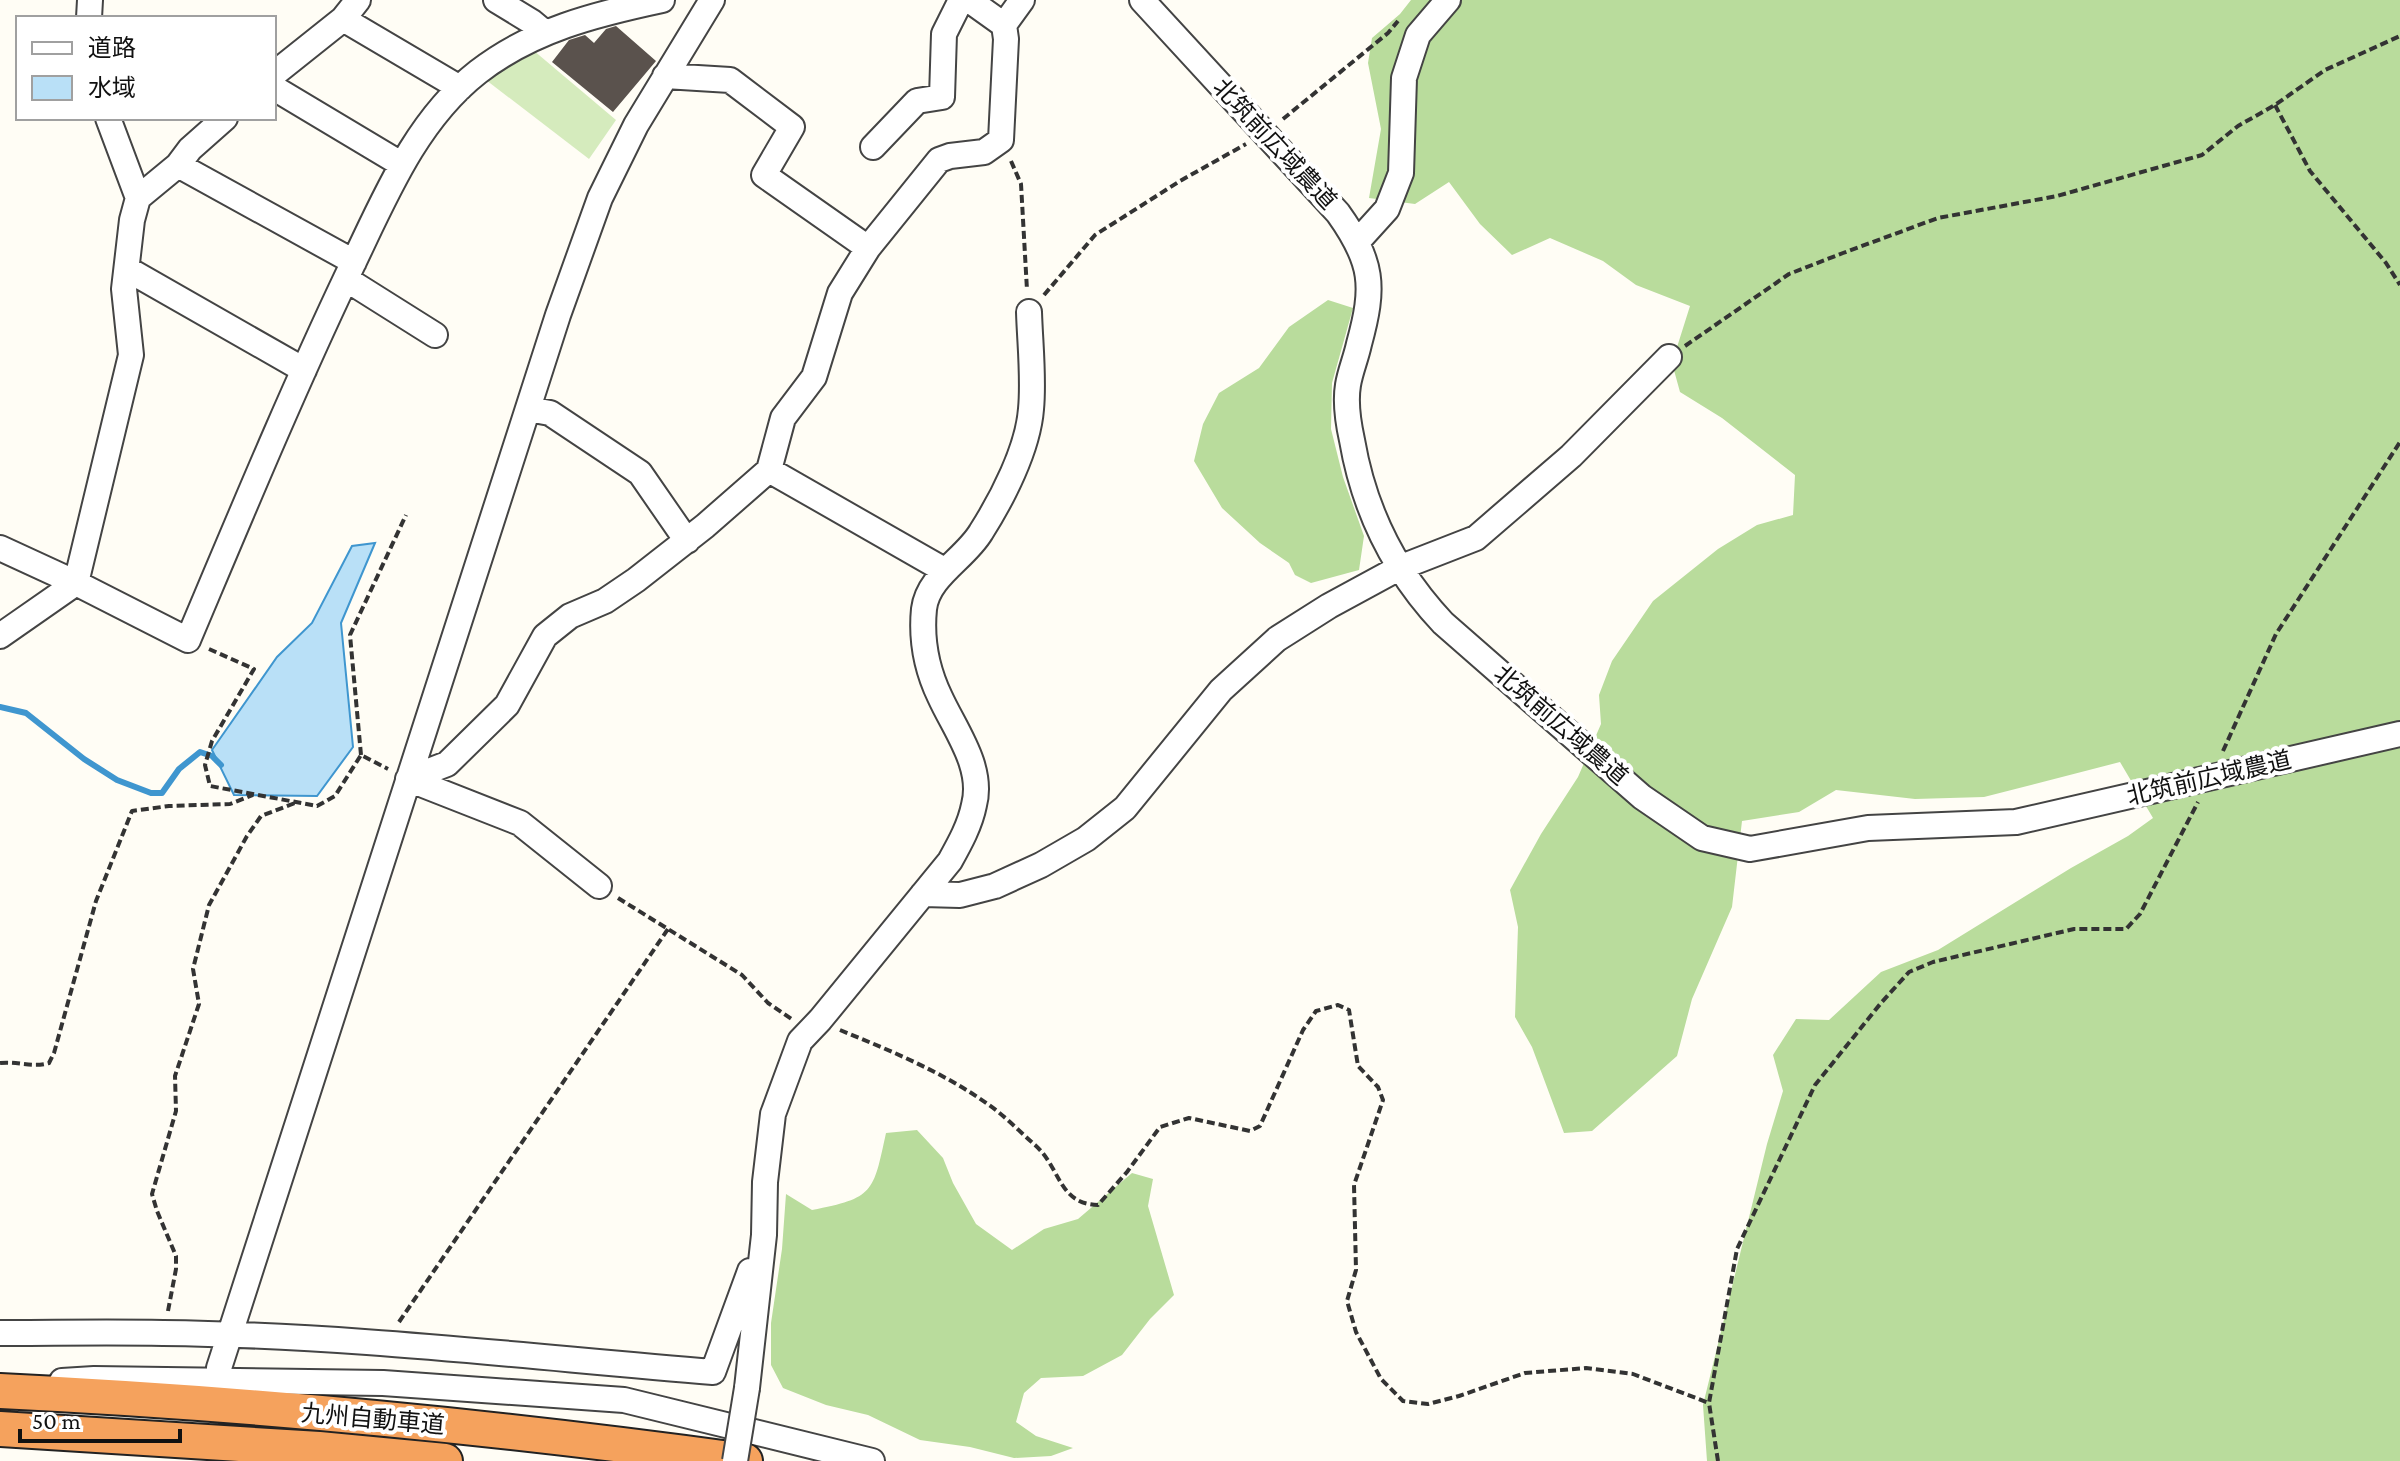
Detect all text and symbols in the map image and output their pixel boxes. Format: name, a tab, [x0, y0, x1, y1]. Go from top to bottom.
legend	[16, 16, 276, 120]
text: 道路	[88, 34, 136, 61]
street label: 北筑前広域農道	[1208, 73, 1343, 214]
text: 水域	[88, 74, 136, 101]
street label: 北筑前広域農道	[1489, 659, 1634, 790]
street label: 北筑前広域農道	[2124, 745, 2294, 810]
scale bar	[20, 1393, 180, 1443]
street label: 九州自動車道	[300, 1399, 446, 1438]
text: 50 m	[32, 1407, 81, 1434]

